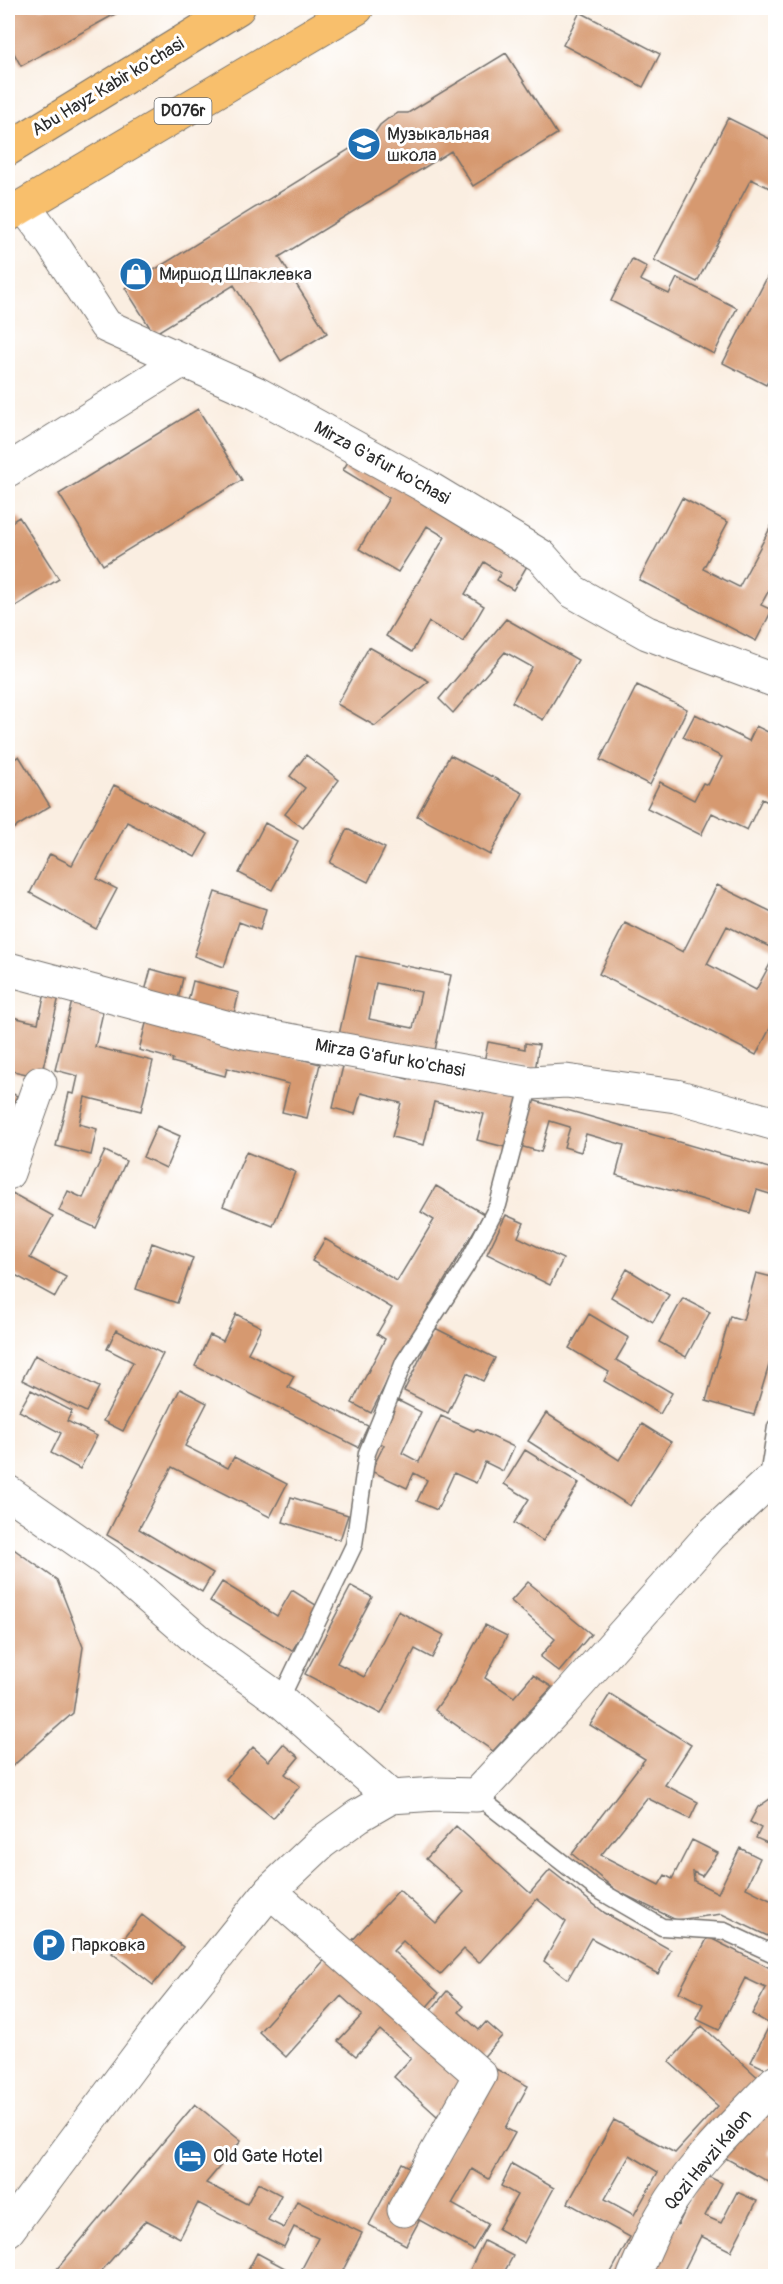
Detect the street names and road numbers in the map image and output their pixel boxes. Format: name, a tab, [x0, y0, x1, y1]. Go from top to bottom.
street label: Abu Hayz Kabir ko'chasi	[28, 32, 188, 142]
road number: D076r	[154, 98, 212, 124]
street label: Mirza G'afur ko'chasi	[310, 416, 454, 510]
street label: Mirza G'afur ko'chasi	[313, 1033, 467, 1083]
street label: Qozi Havzi Kalon	[659, 2105, 757, 2215]

